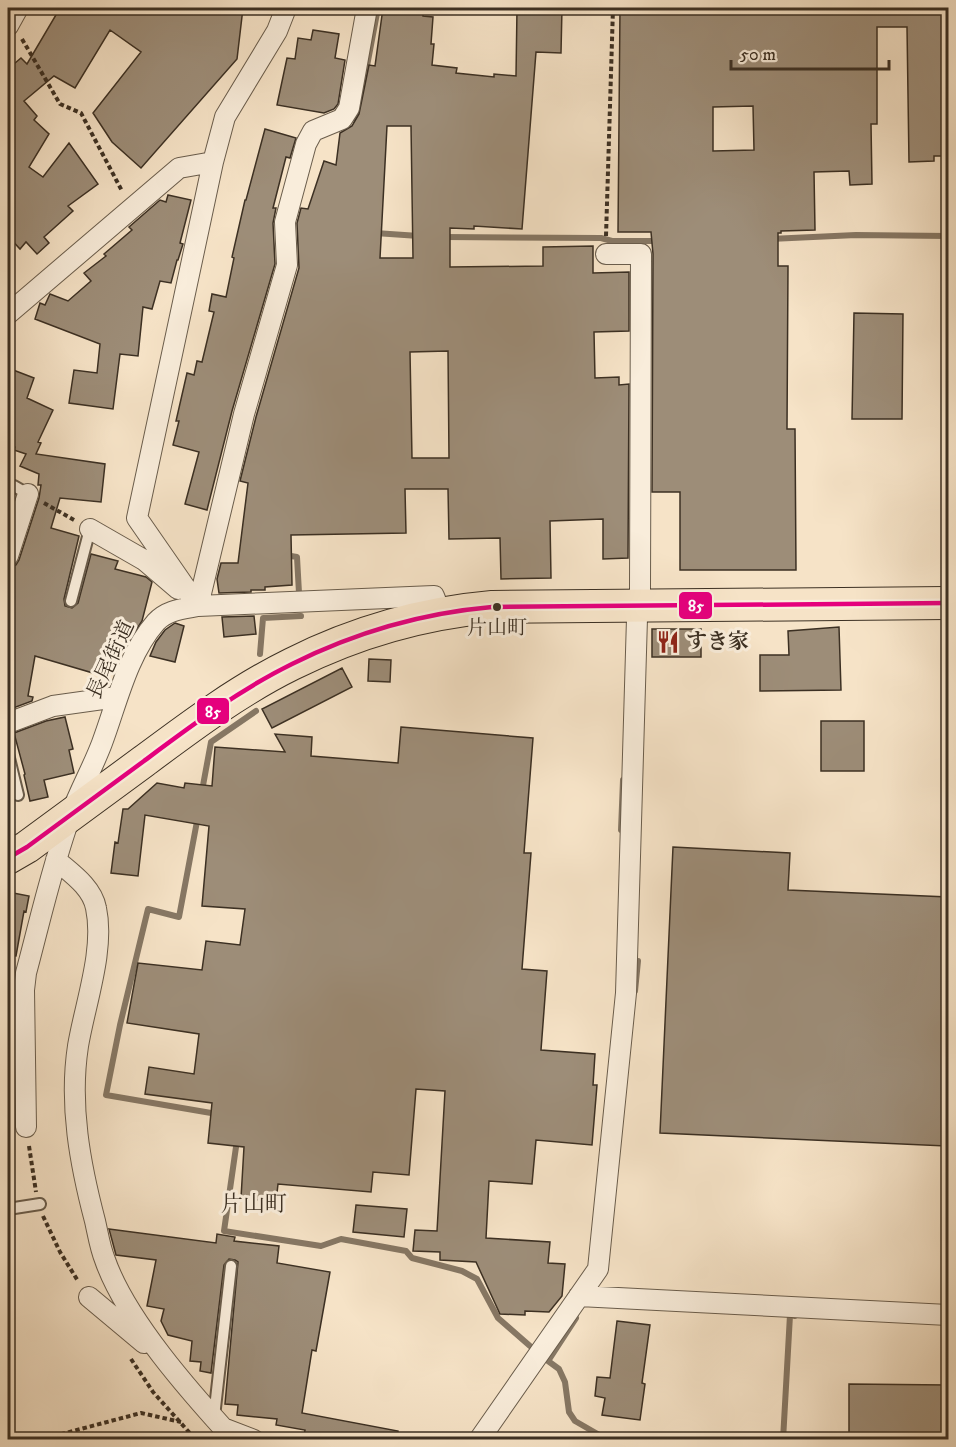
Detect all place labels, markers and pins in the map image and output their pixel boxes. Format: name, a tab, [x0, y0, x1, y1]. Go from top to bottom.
marker: 片山町	[491, 601, 503, 613]
place label: 片山町	[467, 616, 527, 641]
restaurant icon: すき家	[655, 629, 681, 655]
place label: すき家	[686, 629, 749, 655]

